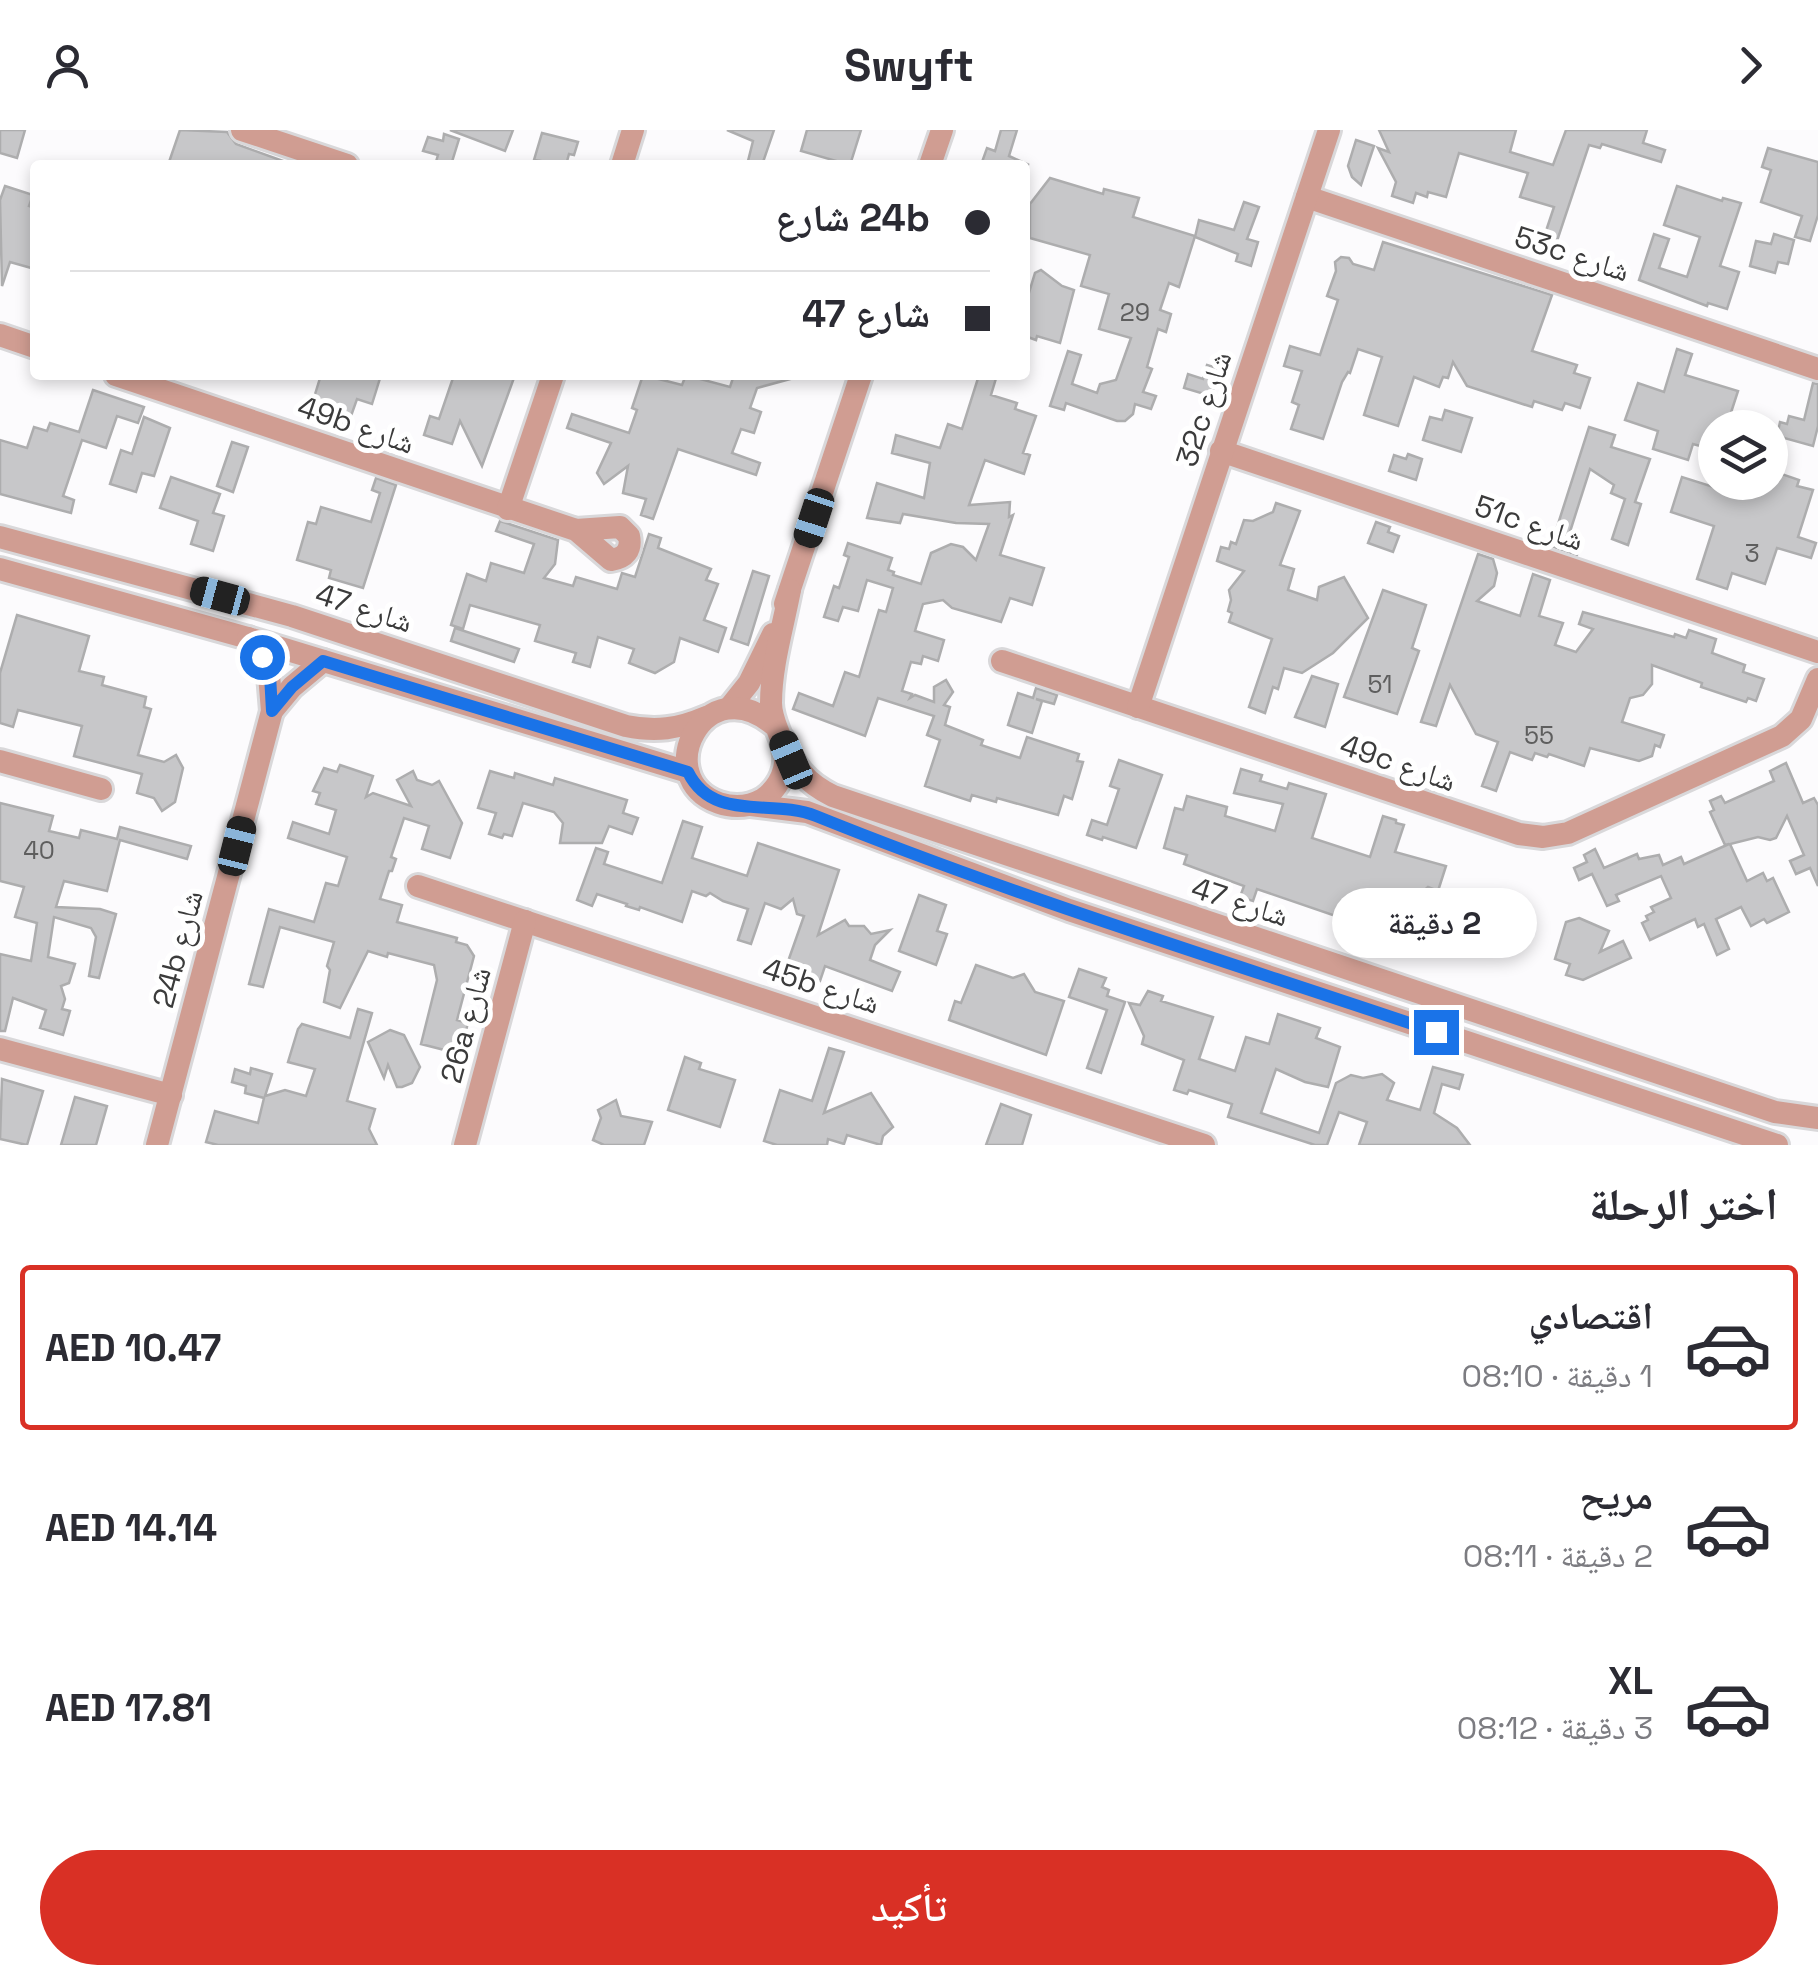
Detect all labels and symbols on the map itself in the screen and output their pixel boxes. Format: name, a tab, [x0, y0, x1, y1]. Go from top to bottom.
street label: 53c شارع	[1510, 217, 1635, 290]
house number: 29	[1120, 296, 1150, 328]
street label: 32c شارع	[1167, 346, 1240, 471]
street label: 49b شارع	[293, 386, 420, 463]
car	[790, 485, 838, 551]
street label: 51c شارع	[1470, 486, 1589, 559]
house number: 3	[1744, 537, 1760, 569]
car	[187, 574, 253, 618]
street label: شارع 47	[311, 574, 417, 641]
route start	[240, 635, 285, 680]
house number: 51	[1367, 668, 1393, 700]
house number: 55	[1524, 719, 1554, 751]
street label: 49c شارع	[1335, 725, 1461, 800]
car	[765, 727, 817, 793]
car	[215, 813, 259, 879]
house number: 40	[23, 834, 55, 866]
street label: شارع 47	[1187, 868, 1293, 935]
street label: 24b شارع	[143, 886, 212, 1012]
callout: 2 دقيقة	[1334, 887, 1538, 957]
street label: 45b شارع	[758, 948, 885, 1023]
street label: 26a شارع	[431, 963, 500, 1087]
route end	[1414, 1010, 1459, 1055]

